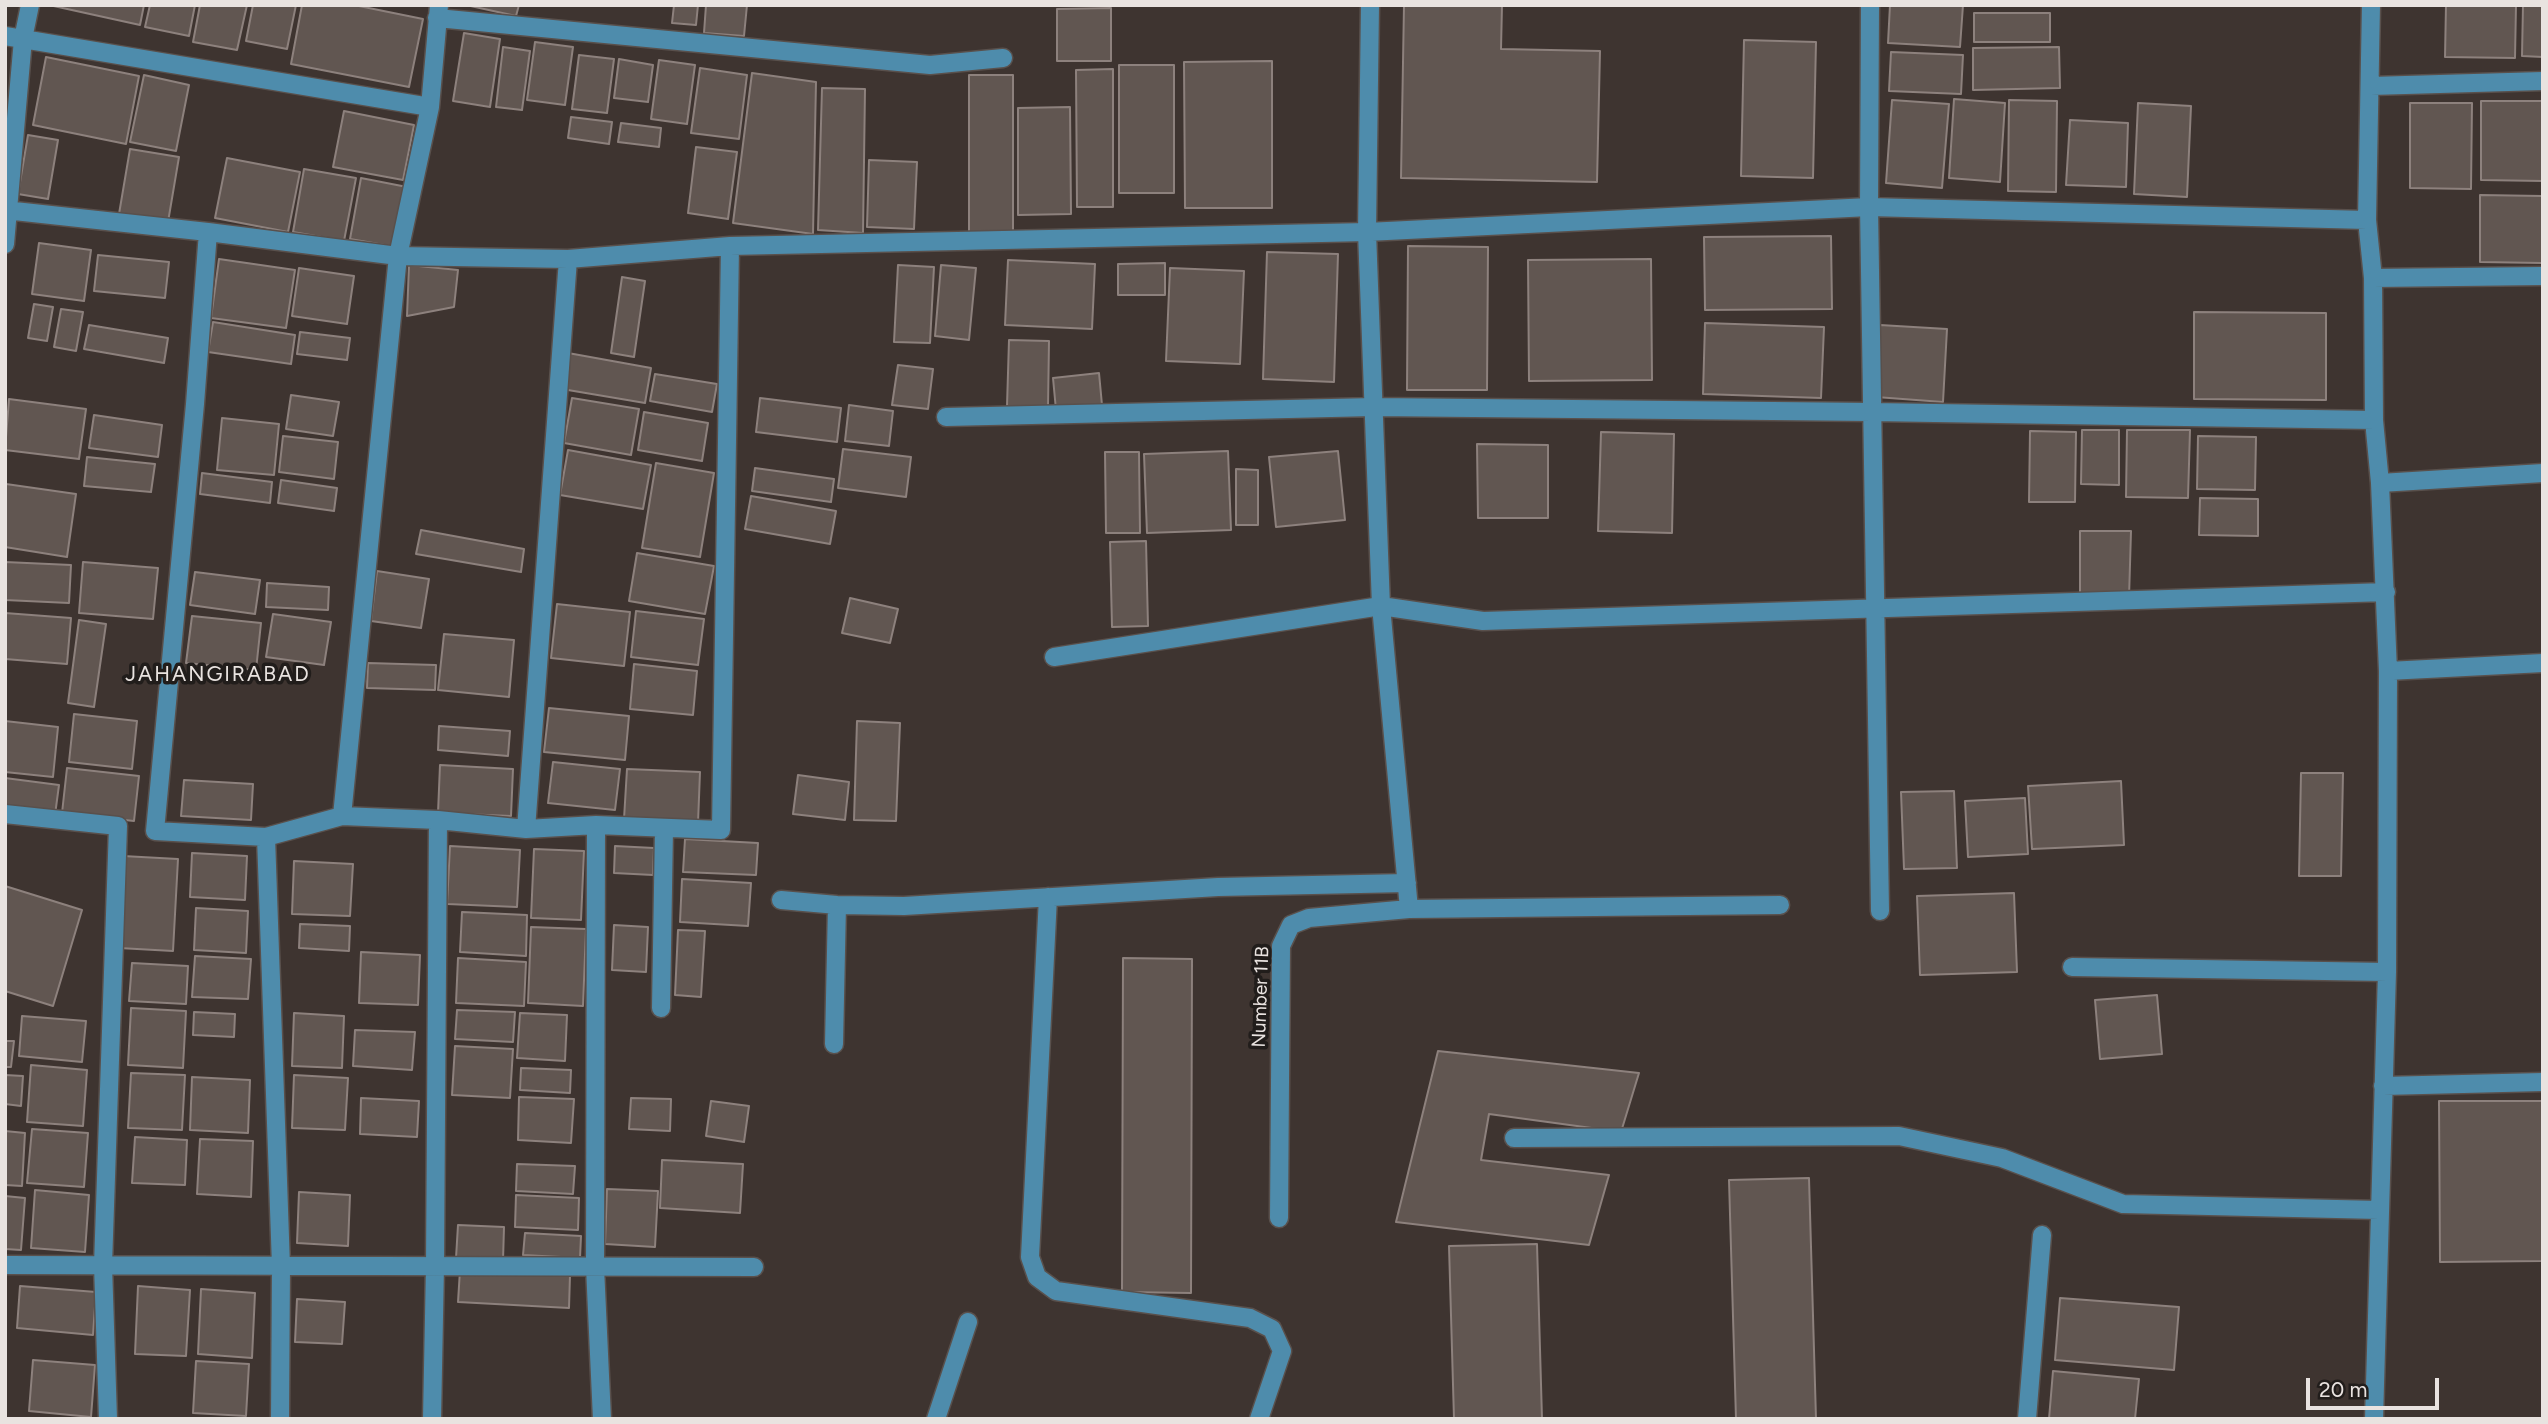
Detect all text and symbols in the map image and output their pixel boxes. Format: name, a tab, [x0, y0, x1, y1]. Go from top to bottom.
district label: JAHANGIRABAD	[127, 662, 309, 688]
street label: Number 11B	[1248, 946, 1274, 1048]
scale bar	[2310, 1364, 2443, 1408]
text: 20 m	[2319, 1377, 2367, 1402]

